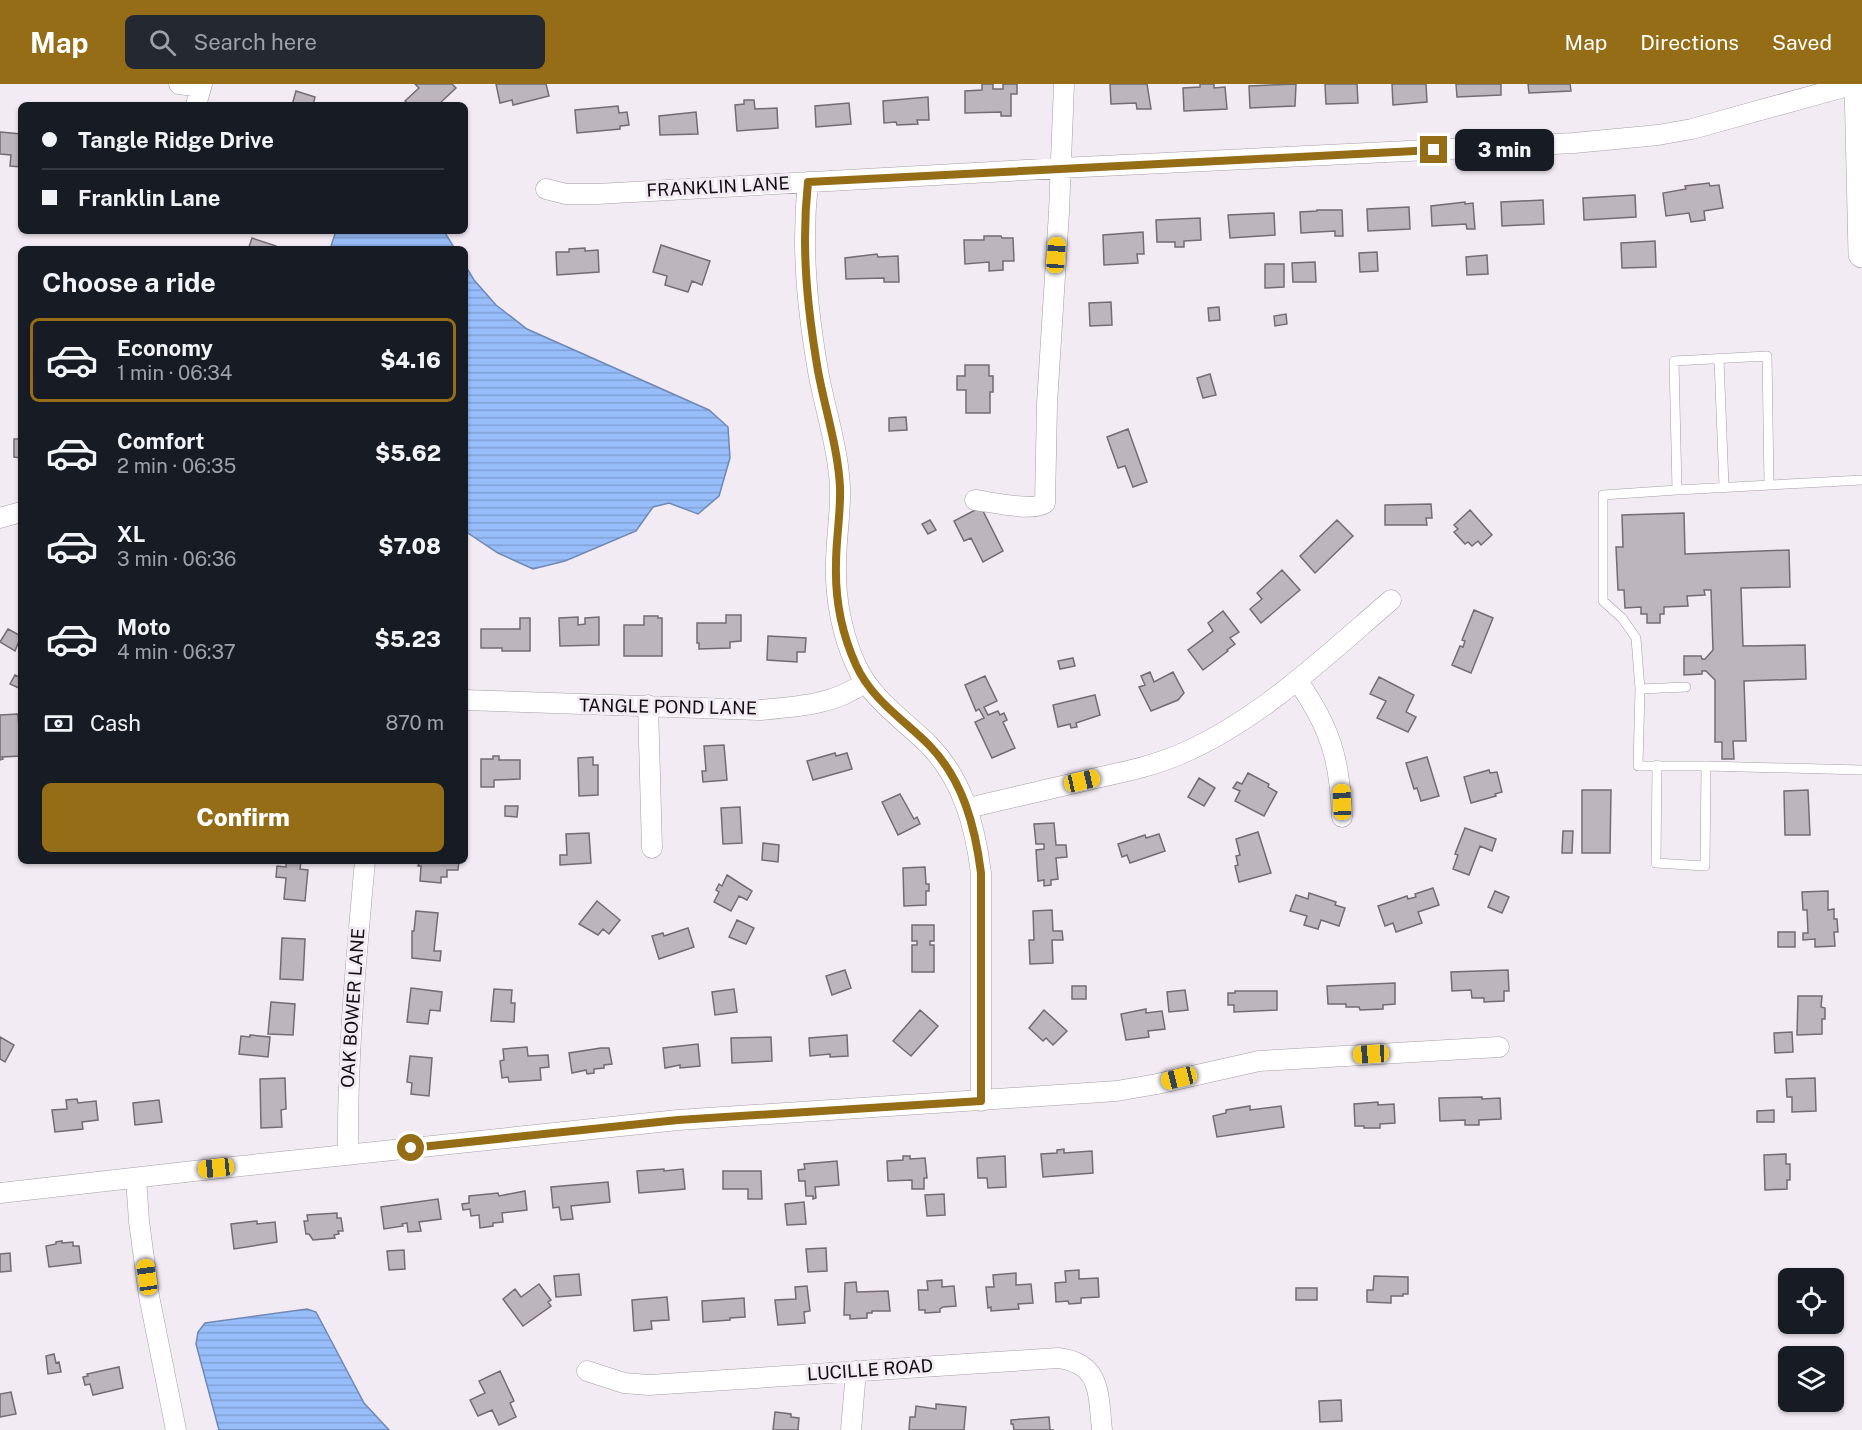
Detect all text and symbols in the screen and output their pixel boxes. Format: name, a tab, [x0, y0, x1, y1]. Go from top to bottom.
search box	[125, 15, 545, 69]
text: Map	[30, 26, 89, 59]
icon: search	[146, 26, 179, 59]
text: Search here	[194, 29, 317, 55]
text: Map	[1565, 30, 1607, 55]
text: Directions	[1640, 30, 1739, 55]
text: Saved	[1772, 30, 1832, 55]
text: Tangle Ridge Drive	[78, 127, 274, 153]
callout: 3 min	[1455, 129, 1554, 171]
route end	[1420, 136, 1447, 163]
text: 3 min	[1478, 138, 1531, 162]
street label: FRANKLIN LANE	[646, 172, 790, 201]
text: Franklin Lane	[78, 185, 220, 211]
car	[1046, 236, 1066, 274]
text: Choose a ride	[42, 266, 216, 298]
icon: car	[45, 333, 99, 387]
text: Economy	[117, 335, 213, 361]
text: $4.16	[380, 347, 441, 373]
text: 1 min · 06:34	[117, 361, 232, 385]
icon: car	[45, 426, 99, 480]
text: Comfort	[117, 428, 204, 454]
text: $5.62	[375, 440, 441, 466]
text: 2 min · 06:35	[117, 454, 236, 478]
icon: car	[45, 519, 99, 573]
text: XL	[117, 521, 145, 547]
text: $7.08	[378, 533, 441, 559]
text: 3 min · 06:36	[117, 547, 237, 571]
icon: car	[45, 612, 99, 666]
text: Moto	[117, 614, 171, 640]
text: $5.23	[374, 626, 441, 652]
text: 4 min · 06:37	[117, 640, 236, 664]
street label: TANGLE POND LANE	[579, 694, 757, 719]
icon: cash	[42, 707, 75, 740]
text: Cash	[90, 710, 141, 736]
text: 870 m	[385, 711, 444, 735]
car	[1062, 768, 1102, 794]
button: Confirm	[42, 783, 444, 852]
car	[1332, 784, 1352, 820]
street label: OAK BOWER LANE	[336, 927, 369, 1089]
car	[1353, 1044, 1389, 1064]
car	[1159, 1065, 1199, 1091]
route start	[397, 1134, 424, 1161]
car	[197, 1157, 235, 1179]
car	[136, 1258, 158, 1296]
map controls	[1778, 1268, 1844, 1412]
button: locate	[1778, 1268, 1844, 1334]
button: layers	[1778, 1346, 1844, 1412]
street label: LUCILLE ROAD	[806, 1355, 934, 1384]

